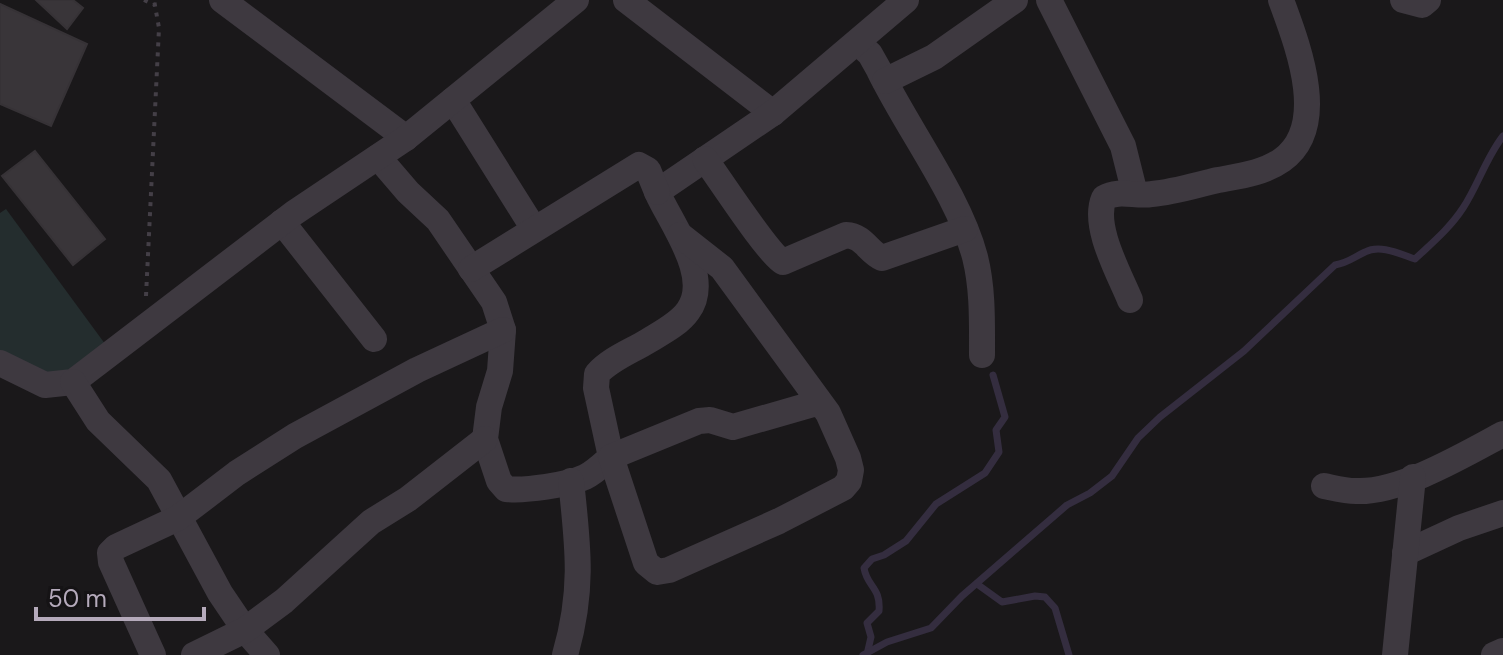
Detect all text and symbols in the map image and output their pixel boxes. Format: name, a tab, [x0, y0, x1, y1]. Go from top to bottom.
scale bar	[36, 571, 204, 621]
text: 50 m	[48, 583, 107, 614]

